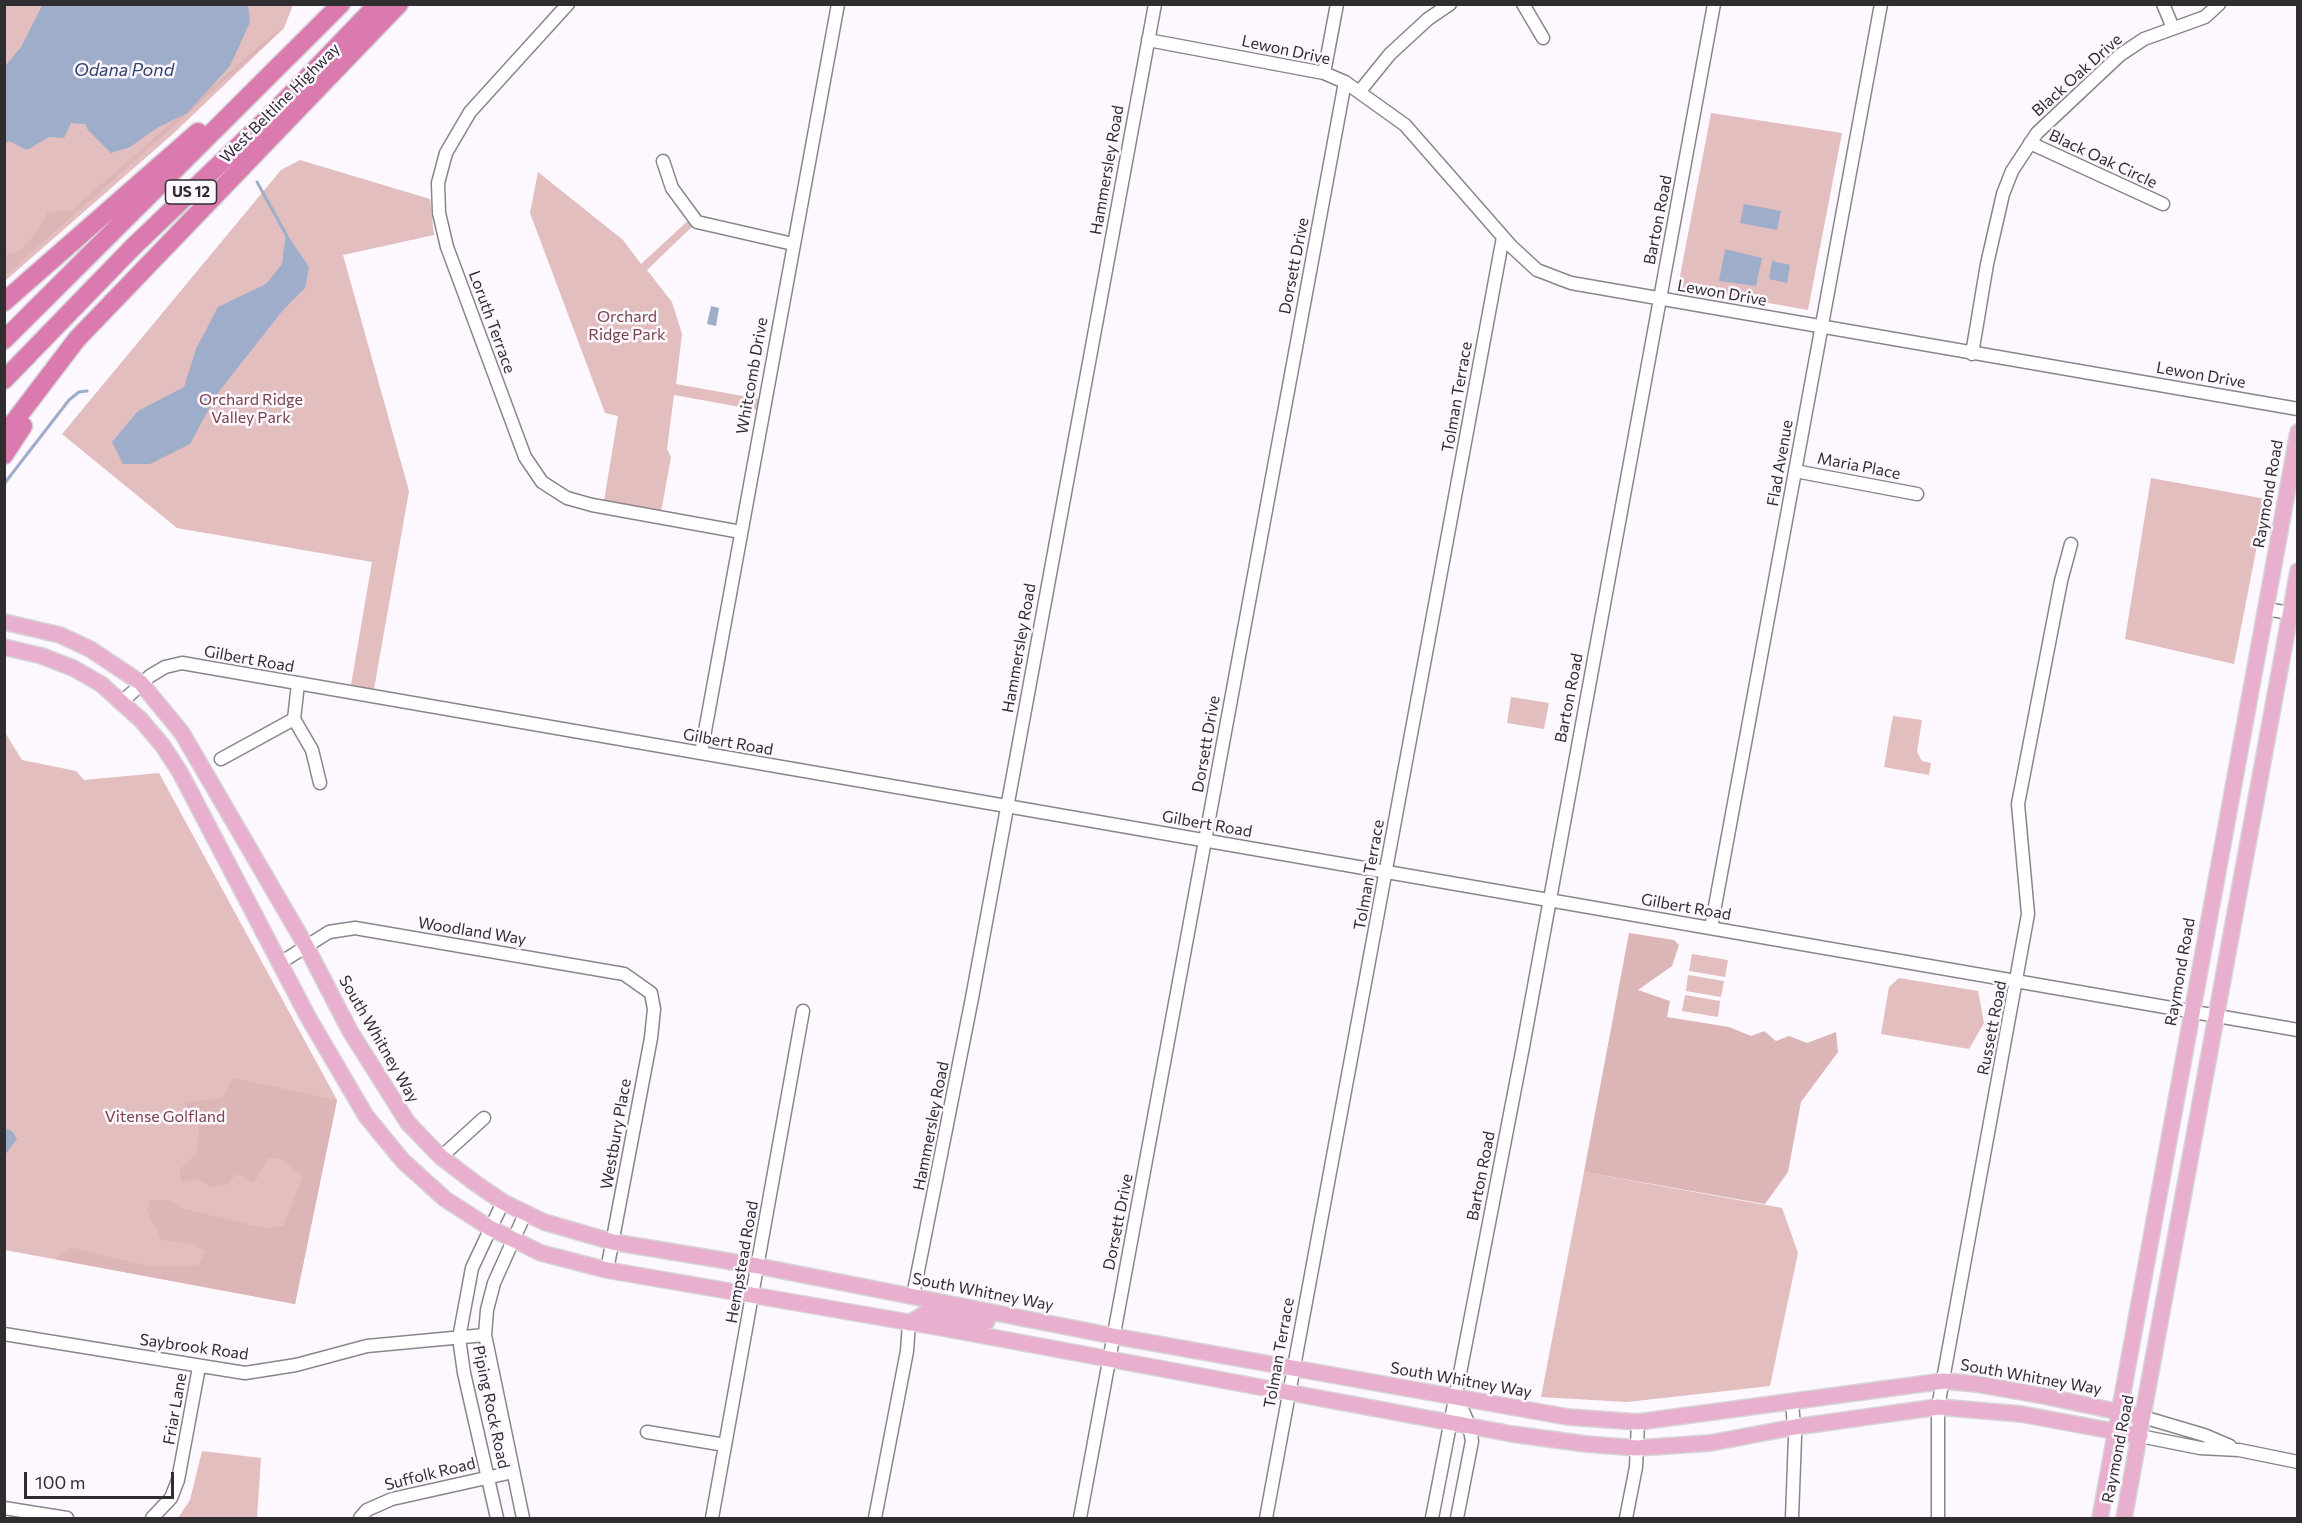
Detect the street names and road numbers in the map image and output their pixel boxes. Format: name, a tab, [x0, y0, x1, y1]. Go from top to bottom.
street label: Black Oak Drive	[2028, 30, 2126, 120]
street label: Lewon Drive	[1240, 31, 1332, 69]
street label: West Beltline Highway	[216, 39, 344, 167]
street label: Hammersley Road	[1086, 104, 1128, 236]
street label: Black Oak Circle	[2046, 126, 2160, 192]
street label: Barton Road	[1640, 174, 1676, 266]
road number: US 12	[166, 180, 216, 204]
street label: Dorsett Drive	[1275, 216, 1313, 316]
street label: Loruth Terrace	[465, 268, 519, 376]
street label: Lewon Drive	[1676, 276, 1768, 310]
street label: Whitcomb Drive	[732, 316, 772, 436]
street label: Tolman Terrace	[1438, 340, 1476, 454]
street label: Lewon Drive	[2155, 358, 2247, 392]
street label: Flad Avenue	[1763, 418, 1797, 508]
street label: Raymond Road	[2249, 438, 2287, 550]
street label: Maria Place	[1816, 449, 1902, 483]
street label: Hammersley Road	[998, 582, 1040, 714]
street label: Gilbert Road	[202, 642, 296, 676]
street label: Barton Road	[1551, 652, 1587, 744]
street label: Dorsett Drive	[1188, 694, 1224, 794]
street label: Gilbert Road	[681, 725, 775, 759]
street label: Gilbert Road	[1160, 807, 1254, 841]
street label: Tolman Terrace	[1350, 818, 1388, 932]
street label: Gilbert Road	[1639, 890, 1733, 924]
street label: Woodland Way	[416, 913, 528, 949]
street label: Raymond Road	[2161, 916, 2199, 1028]
street label: South Whitney Way	[335, 972, 423, 1106]
street label: Russett Road	[1973, 979, 2011, 1077]
street label: Hammersley Road	[909, 1060, 953, 1192]
street label: Westbury Place	[597, 1077, 635, 1191]
street label: Barton Road	[1463, 1130, 1499, 1222]
street label: Dorsett Drive	[1099, 1172, 1137, 1272]
street label: Hempstead Road	[722, 1199, 762, 1325]
street label: South Whitney Way	[911, 1269, 1055, 1315]
street label: Tolman Terrace	[1260, 1296, 1298, 1410]
street label: Saybrook Road	[138, 1330, 250, 1364]
street label: Piping Rock Road	[469, 1344, 513, 1470]
street label: South Whitney Way	[1959, 1355, 2103, 1399]
street label: South Whitney Way	[1389, 1358, 1533, 1402]
street label: Friar Lane	[159, 1372, 191, 1446]
street label: Raymond Road	[2098, 1393, 2138, 1505]
street label: Suffolk Road	[383, 1453, 477, 1495]

